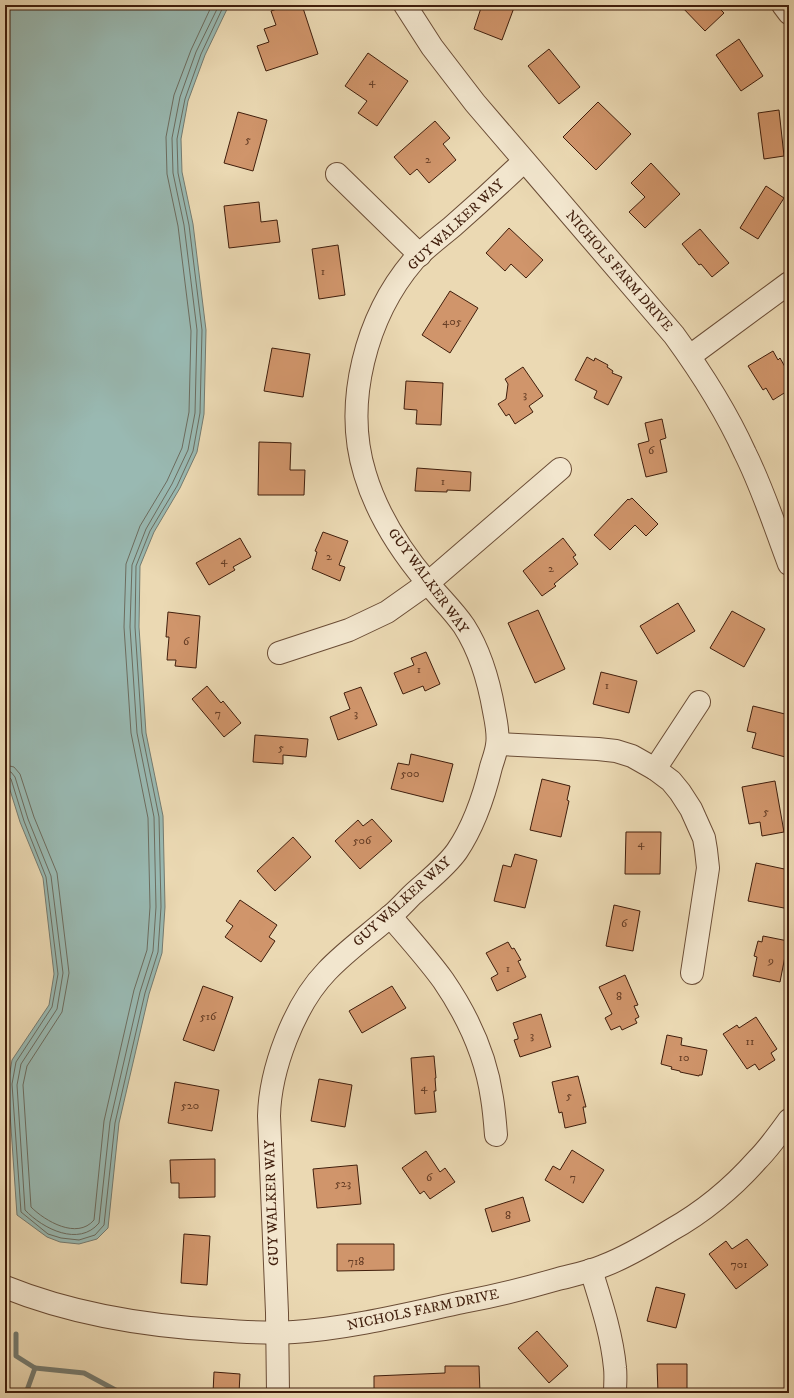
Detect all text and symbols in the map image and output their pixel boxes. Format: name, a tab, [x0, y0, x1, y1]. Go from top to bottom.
house number: 4	[369, 74, 377, 89]
house number: 5	[245, 132, 251, 147]
house number: 2	[425, 152, 431, 167]
street label: GUY WALKER WAY	[404, 175, 508, 275]
street label: NICHOLS FARM DRIVE	[561, 207, 677, 335]
house number: 1	[321, 264, 325, 279]
house number: 405	[442, 314, 462, 329]
house number: 3	[523, 387, 527, 402]
house number: 6	[648, 443, 655, 458]
house number: 1	[441, 474, 445, 489]
street label: GUY WALKER WAY	[384, 525, 472, 637]
house number: 2	[326, 549, 332, 564]
house number: 4	[221, 553, 229, 568]
house number: 2	[548, 561, 554, 576]
house number: 6	[183, 634, 190, 649]
house number: 1	[417, 662, 421, 677]
house number: 1	[605, 678, 609, 693]
house number: 7	[215, 706, 221, 721]
house number: 3	[354, 706, 358, 721]
house number: 5	[278, 740, 284, 755]
house number: 500	[401, 766, 419, 781]
house number: 5	[763, 804, 769, 819]
house number: 506	[353, 833, 372, 848]
house number: 4	[638, 836, 646, 851]
street label: GUY WALKER WAY	[349, 853, 455, 951]
house number: 6	[621, 916, 628, 931]
house number: 9	[767, 953, 774, 968]
house number: 1	[506, 961, 510, 976]
house number: 8	[616, 989, 622, 1004]
house number: 516	[200, 1009, 217, 1024]
house number: 3	[530, 1028, 534, 1043]
house number: 11	[746, 1034, 754, 1049]
house number: 10	[679, 1050, 689, 1065]
house number: 4	[421, 1080, 429, 1095]
house number: 5	[566, 1088, 572, 1103]
house number: 520	[181, 1098, 199, 1113]
street label: GUY WALKER WAY	[261, 1140, 283, 1266]
house number: 6	[426, 1170, 433, 1185]
house number: 7	[570, 1170, 576, 1185]
house number: 523	[335, 1176, 351, 1191]
house number: 8	[505, 1208, 511, 1223]
house number: 718	[348, 1254, 364, 1269]
house number: 701	[730, 1257, 748, 1272]
street label: NICHOLS FARM DRIVE	[346, 1285, 501, 1335]

